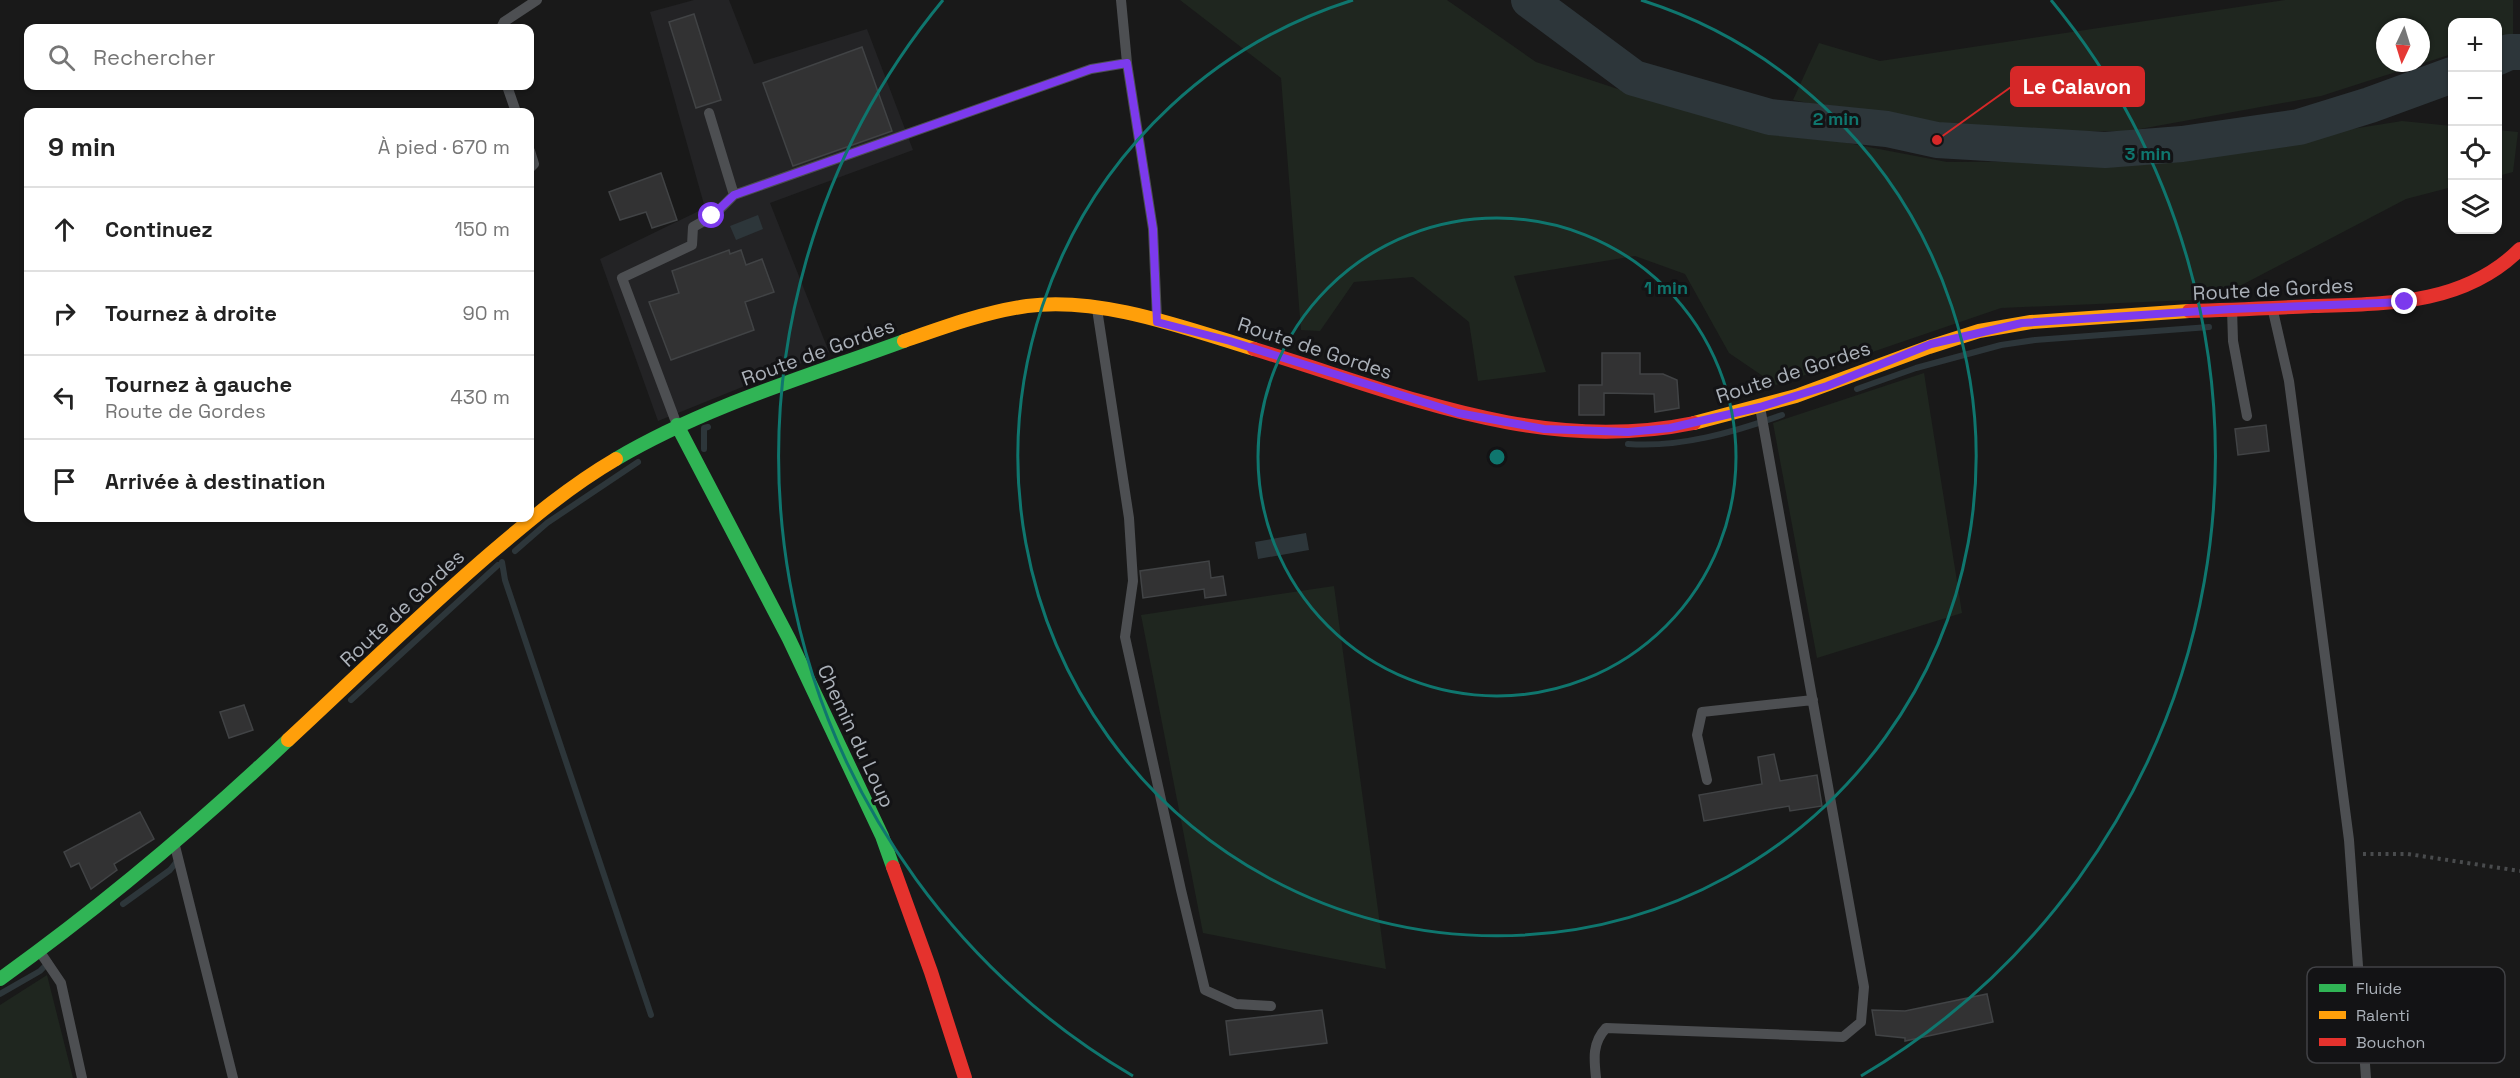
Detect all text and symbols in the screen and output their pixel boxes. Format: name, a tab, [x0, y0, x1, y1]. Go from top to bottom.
north arrow	[2376, 18, 2430, 72]
map controls	[2448, 18, 2502, 234]
button: +	[2448, 18, 2502, 72]
search box	[24, 24, 534, 90]
icon: search	[45, 41, 78, 74]
text: Rechercher	[93, 43, 215, 71]
callout: Le Calavon	[2011, 67, 2144, 106]
button: −	[2448, 72, 2502, 126]
text: Le Calavon	[2023, 73, 2131, 100]
text: 2 min	[1813, 107, 1859, 130]
button: locate	[2448, 126, 2502, 180]
text: 9 min	[48, 130, 116, 164]
text: À pied · 670 m	[378, 134, 510, 160]
text: 3 min	[2125, 142, 2171, 165]
button: layers	[2448, 180, 2502, 234]
route start	[698, 202, 724, 228]
icon: ahead	[48, 213, 81, 246]
text: Continuez	[105, 215, 213, 243]
text: 150 m	[455, 216, 510, 242]
street label: Route de Gordes	[2192, 272, 2354, 306]
text: 1 min	[1644, 276, 1688, 299]
route end	[2391, 288, 2417, 314]
icon: right	[48, 297, 81, 330]
text: Tournez à droite	[105, 299, 277, 327]
text: 90 m	[463, 300, 510, 326]
street label: Route de Gordes	[1234, 311, 1396, 385]
street label: Route de Gordes	[738, 312, 898, 392]
street label: Route de Gordes	[1712, 335, 1874, 409]
text: Tournez à gauche	[105, 370, 292, 398]
icon: left	[48, 381, 81, 414]
text: 430 m	[450, 384, 510, 410]
text: Route de Gordes	[105, 398, 266, 424]
centre of rings	[1487, 447, 1507, 467]
icon: arrive	[48, 465, 81, 498]
text: Arrivée à destination	[105, 467, 326, 495]
street label: Route de Gordes	[334, 544, 470, 672]
street label: Chemin du Loup	[811, 660, 901, 812]
legend	[2307, 967, 2505, 1063]
text: Fluide	[2356, 978, 2402, 999]
text: Ralenti	[2356, 1005, 2410, 1026]
text: Bouchon	[2356, 1032, 2425, 1053]

